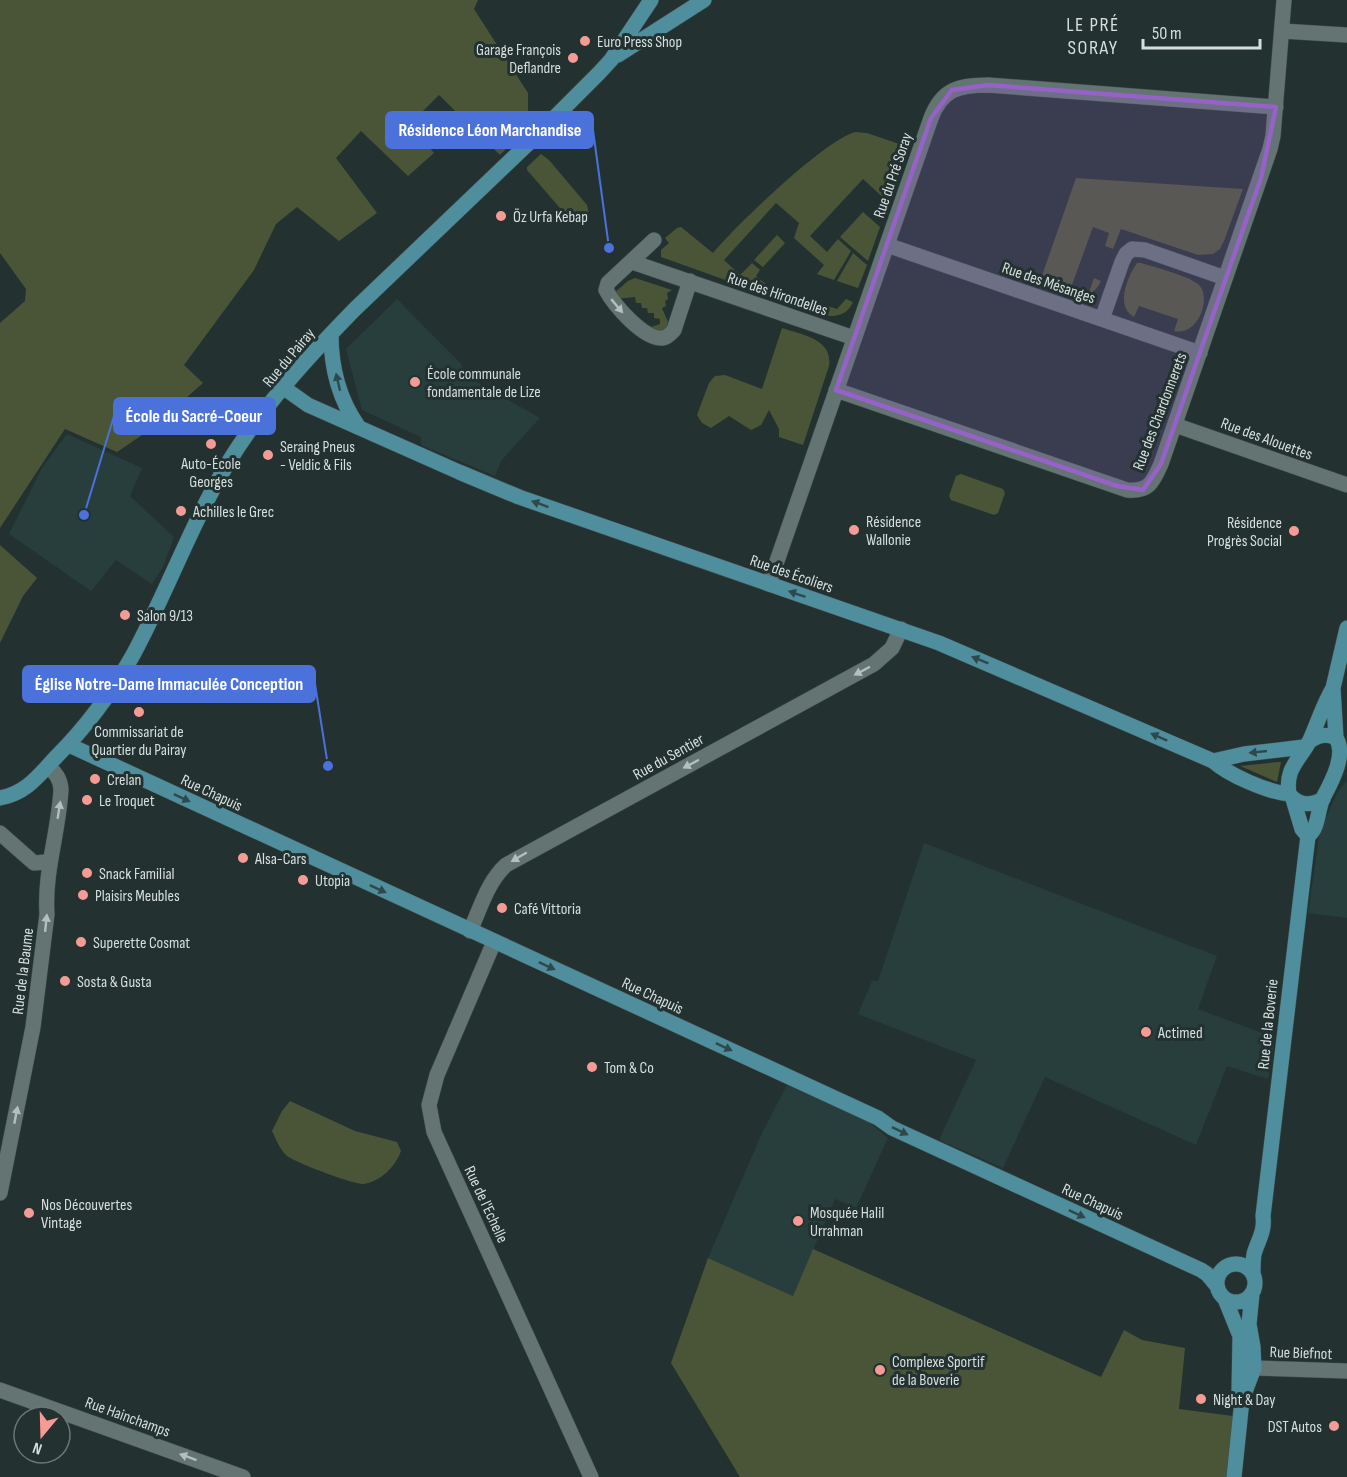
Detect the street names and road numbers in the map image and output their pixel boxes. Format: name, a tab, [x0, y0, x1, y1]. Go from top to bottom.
street label: Rue du Pré Soray	[870, 130, 917, 221]
street label: Rue des Mésanges	[999, 259, 1098, 308]
street label: Rue des Hirondelles	[725, 268, 830, 321]
street label: Rue du Pairay	[259, 325, 319, 391]
street label: Rue des Chardonnerets	[1129, 350, 1192, 473]
street label: Rue des Alouettes	[1218, 414, 1315, 465]
street label: Rue des Écoliers	[747, 551, 836, 598]
street label: Rue du Sentier	[630, 730, 708, 785]
street label: Rue Chapuis	[178, 771, 245, 816]
street label: Rue de la Baume	[9, 927, 38, 1016]
street label: Rue Chapuis	[619, 974, 686, 1019]
street label: Rue de la Boverie	[1254, 978, 1283, 1070]
street label: Rue de l'Echelle	[460, 1163, 512, 1246]
street label: Rue Chapuis	[1059, 1180, 1126, 1225]
street label: Rue Biefnot	[1269, 1343, 1333, 1364]
street label: Rue Hainchamps	[82, 1393, 173, 1442]

